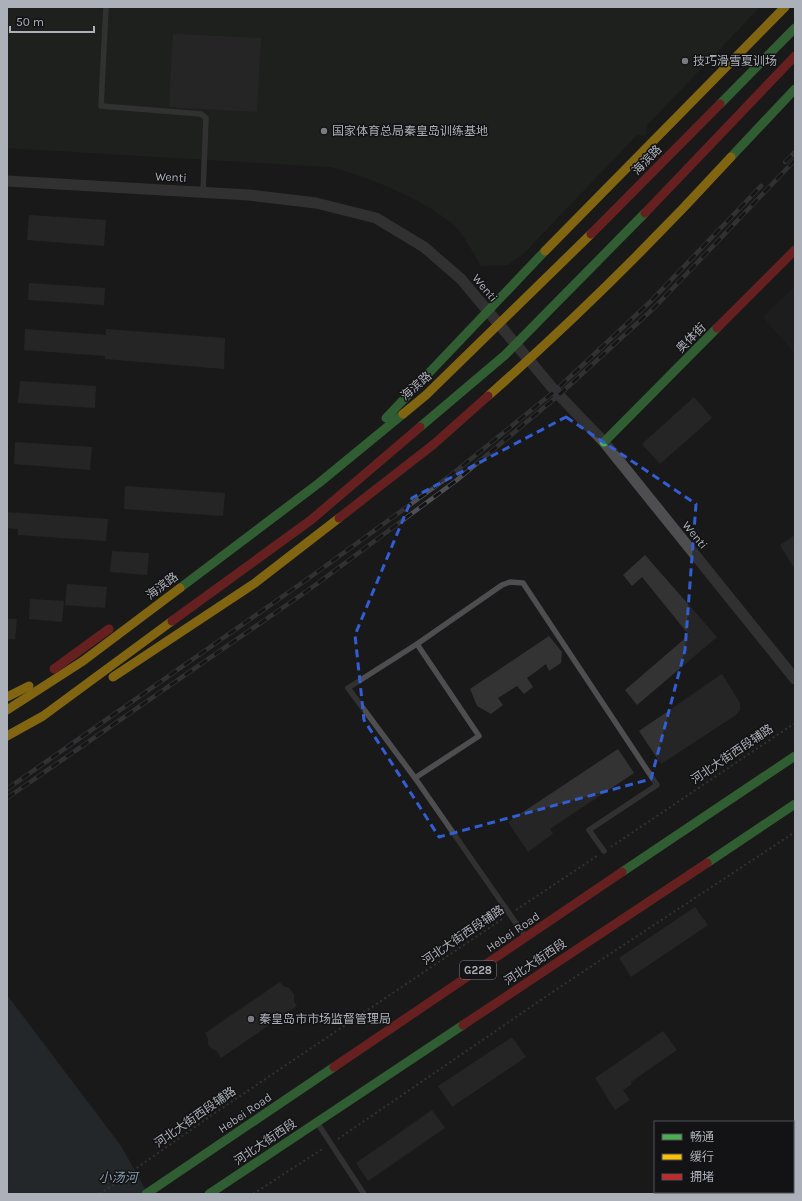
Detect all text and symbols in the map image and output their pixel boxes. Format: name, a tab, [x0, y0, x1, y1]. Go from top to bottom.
scale bar	[10, 8, 94, 34]
text: 50 m	[16, 15, 44, 29]
place label: 技巧滑雪夏训场	[693, 54, 777, 68]
marker: 技巧滑雪夏训场	[680, 56, 690, 66]
place label: 国家体育总局秦皇岛训练基地	[332, 124, 488, 138]
marker: 国家体育总局秦皇岛训练基地	[319, 126, 329, 136]
street label: 海滨路	[629, 142, 665, 178]
street label: Wenti	[155, 169, 187, 185]
street label: Wenti	[469, 271, 501, 305]
street label: 奥体街	[673, 320, 709, 356]
street label: 海滨路	[398, 369, 434, 403]
street label: Wenti	[680, 518, 710, 552]
street label: 海滨路	[143, 570, 181, 602]
street label: 河北大街西段辅路	[688, 721, 776, 787]
street label: 河北大街西段辅路	[419, 902, 507, 968]
street label: Hebei Road	[484, 909, 542, 955]
street label: 河北大街西段	[501, 936, 569, 988]
road number: G228	[460, 961, 496, 979]
place label: 秦皇岛市市场监督管理局	[259, 1012, 391, 1026]
marker: 秦皇岛市市场监督管理局	[246, 1014, 256, 1024]
street label: 河北大街西段辅路	[152, 1084, 238, 1150]
street label: Hebei Road	[216, 1090, 274, 1136]
street label: 河北大街西段	[231, 1116, 299, 1168]
legend	[654, 1121, 794, 1193]
text: 畅通	[690, 1130, 714, 1144]
text: 缓行	[690, 1150, 714, 1164]
water label: 小汤河	[98, 1170, 140, 1185]
text: 拥堵	[690, 1170, 714, 1184]

